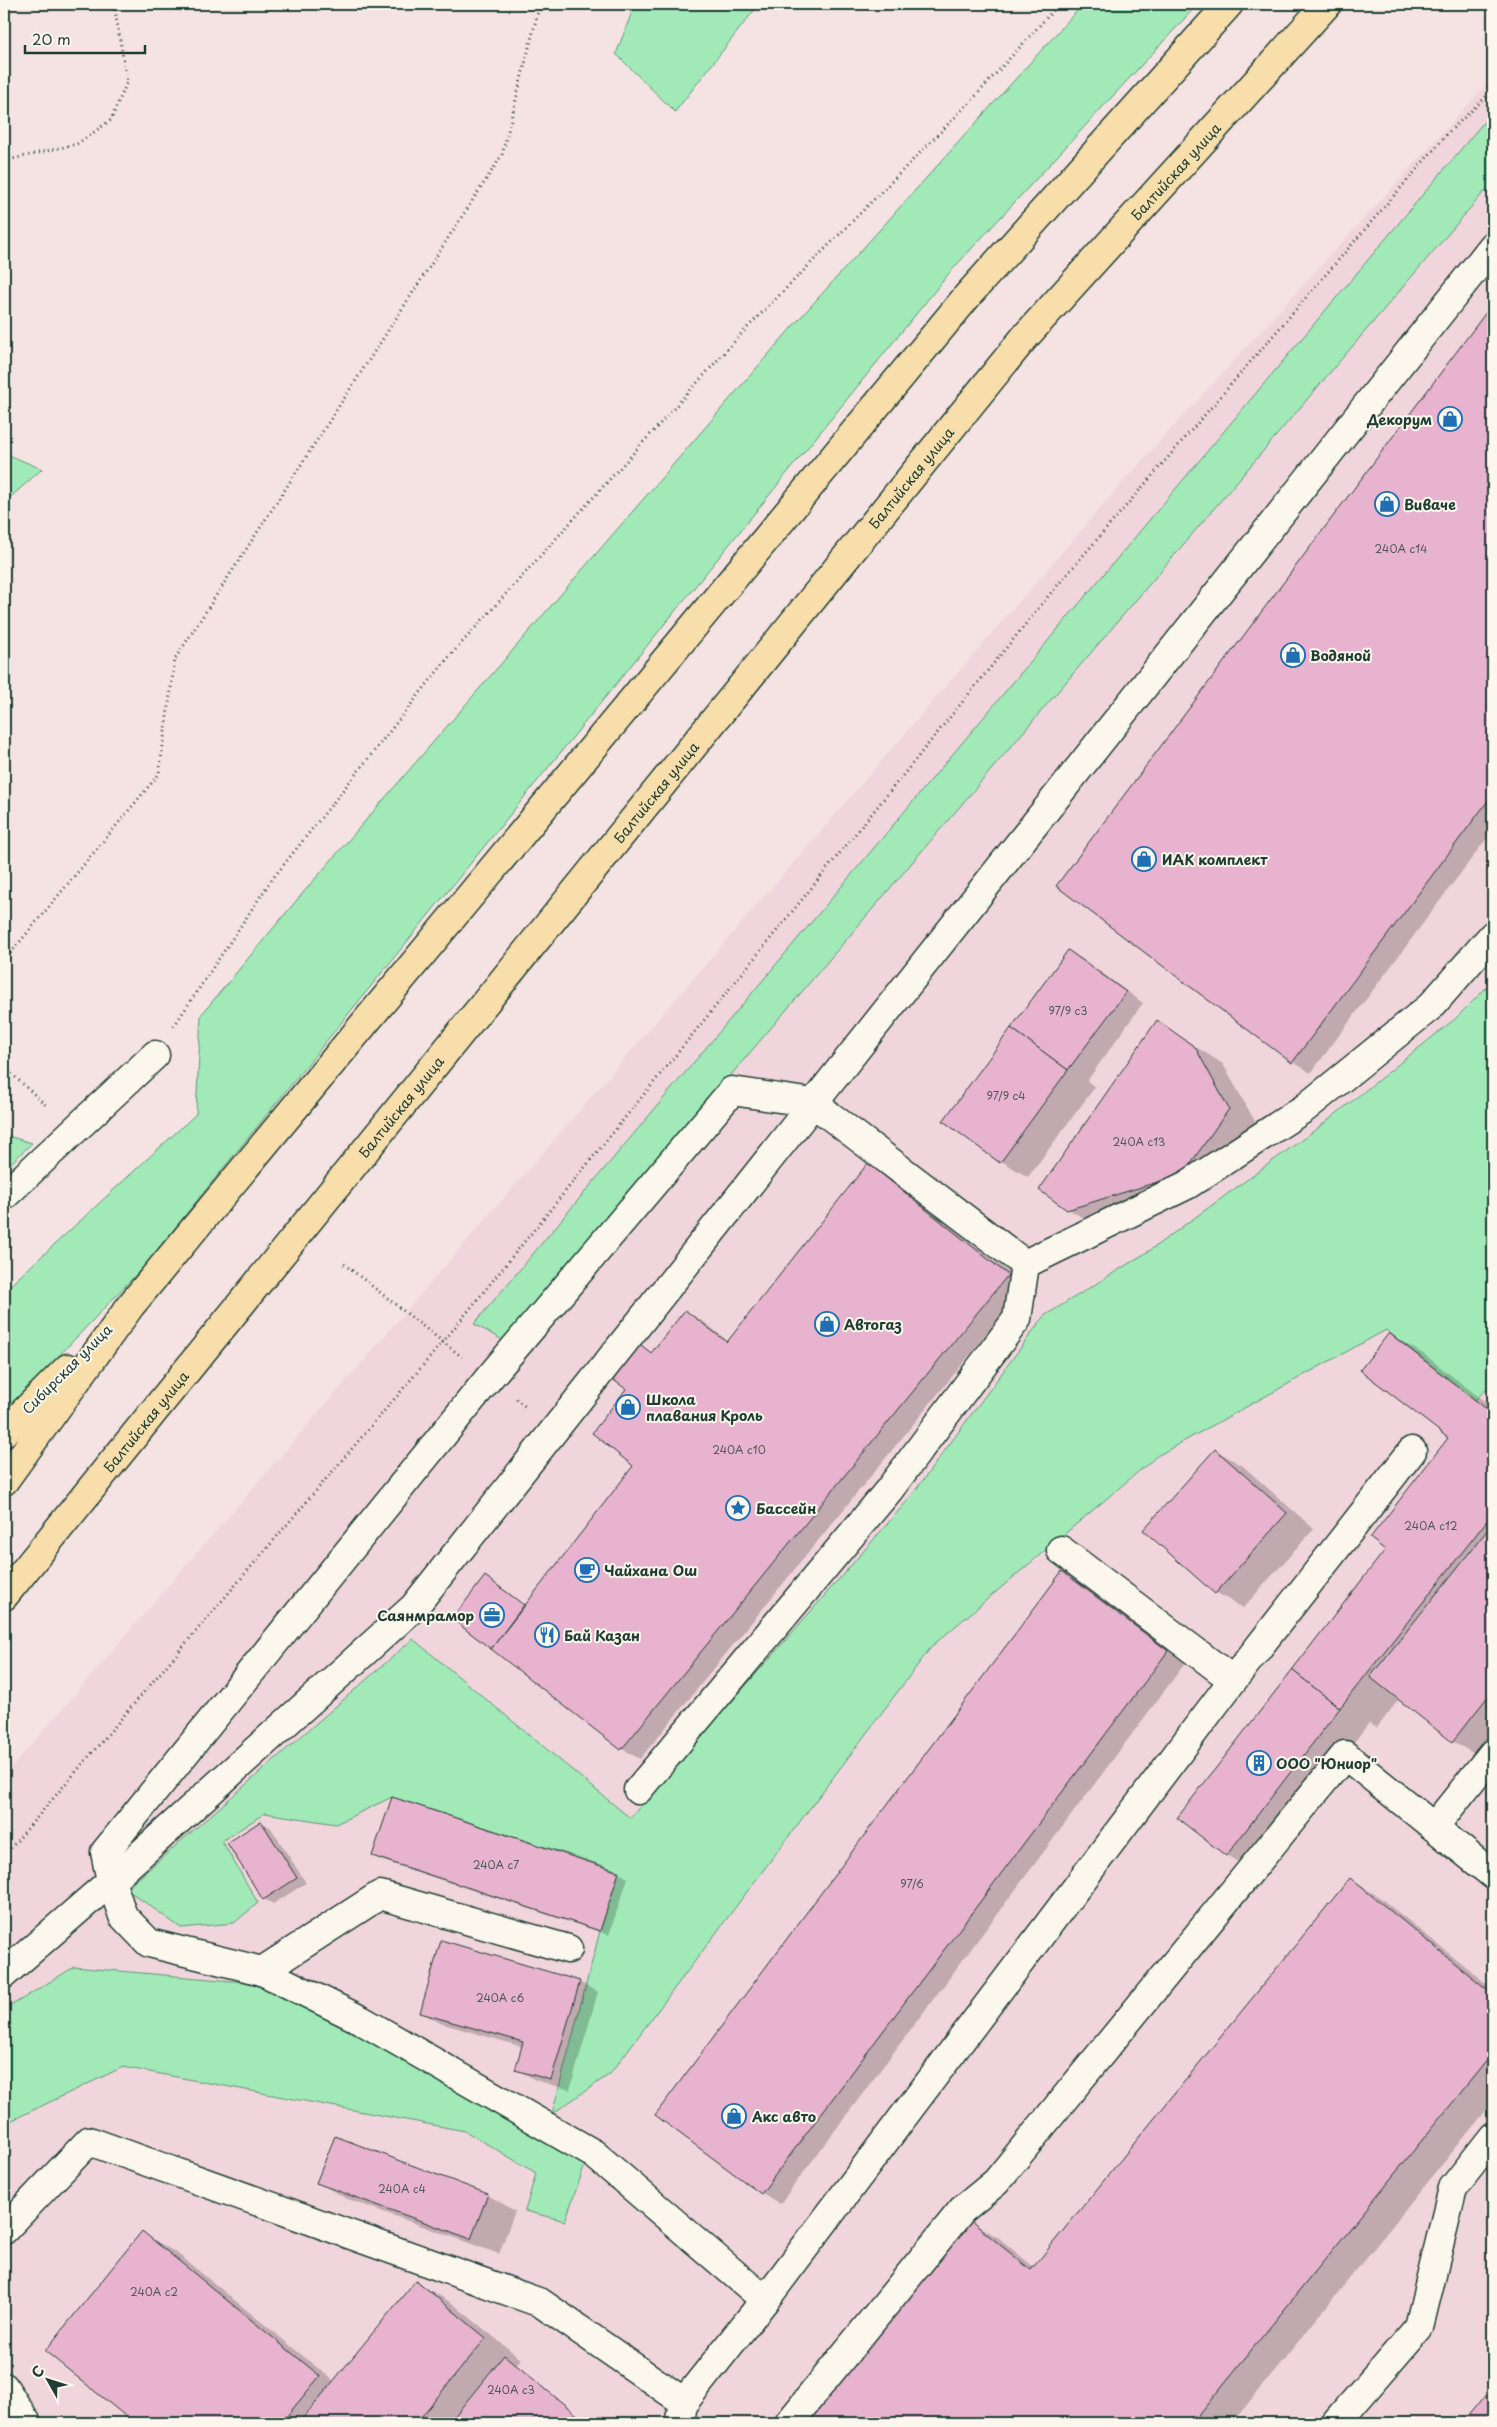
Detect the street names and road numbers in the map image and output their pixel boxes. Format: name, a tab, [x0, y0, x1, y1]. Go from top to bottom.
street label: Балтийская улица	[1126, 117, 1225, 225]
street label: Балтийская улица	[863, 422, 959, 533]
street label: Балтийская улица	[608, 737, 704, 847]
street label: Балтийская улица	[353, 1051, 449, 1162]
street label: Сибирская улица	[17, 1319, 117, 1419]
street label: Балтийская улица	[98, 1366, 193, 1477]

